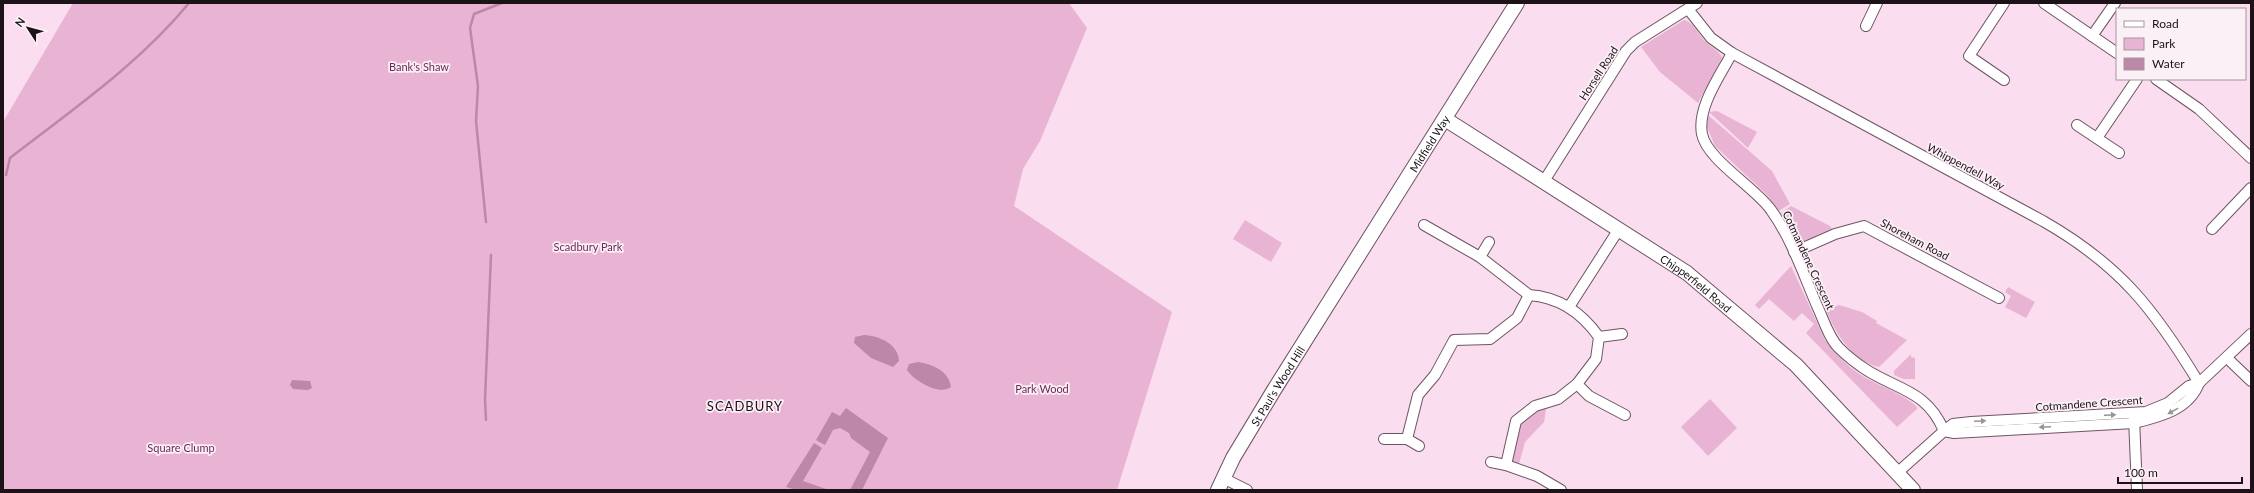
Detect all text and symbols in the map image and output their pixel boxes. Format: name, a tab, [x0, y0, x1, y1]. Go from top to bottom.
north arrow	[8, 8, 48, 48]
legend	[2116, 8, 2246, 80]
text: N	[12, 15, 27, 29]
text: Road	[2152, 16, 2179, 31]
text: Park	[2152, 36, 2176, 51]
street label: Horsell Road	[1576, 44, 1620, 102]
text: Water	[2152, 56, 2185, 71]
park label: Bank's Shaw	[389, 60, 449, 73]
street label: Midfield Way	[1406, 112, 1452, 174]
street label: Whippendell Way	[1925, 140, 2007, 192]
street label: Cotmandene Crescent	[1780, 209, 1838, 311]
street label: Shoreham Road	[1879, 215, 1951, 263]
park label: Scadbury Park	[554, 240, 623, 253]
street label: Chipperfield Road	[1658, 251, 1734, 314]
street label: St Paul's Wood Hill	[1248, 343, 1307, 428]
park label: Park Wood	[1015, 382, 1069, 395]
street label: Cotmandene Crescent	[2035, 393, 2143, 413]
district label: SCADBURY	[707, 398, 783, 414]
one-way arrow	[2167, 407, 2179, 414]
one-way arrow	[2104, 412, 2117, 418]
one-way arrow	[1974, 418, 1986, 425]
one-way arrow	[2038, 424, 2051, 430]
park label: Square Clump	[147, 441, 215, 454]
scale bar	[2118, 459, 2242, 485]
text: 100 m	[2124, 465, 2158, 480]

